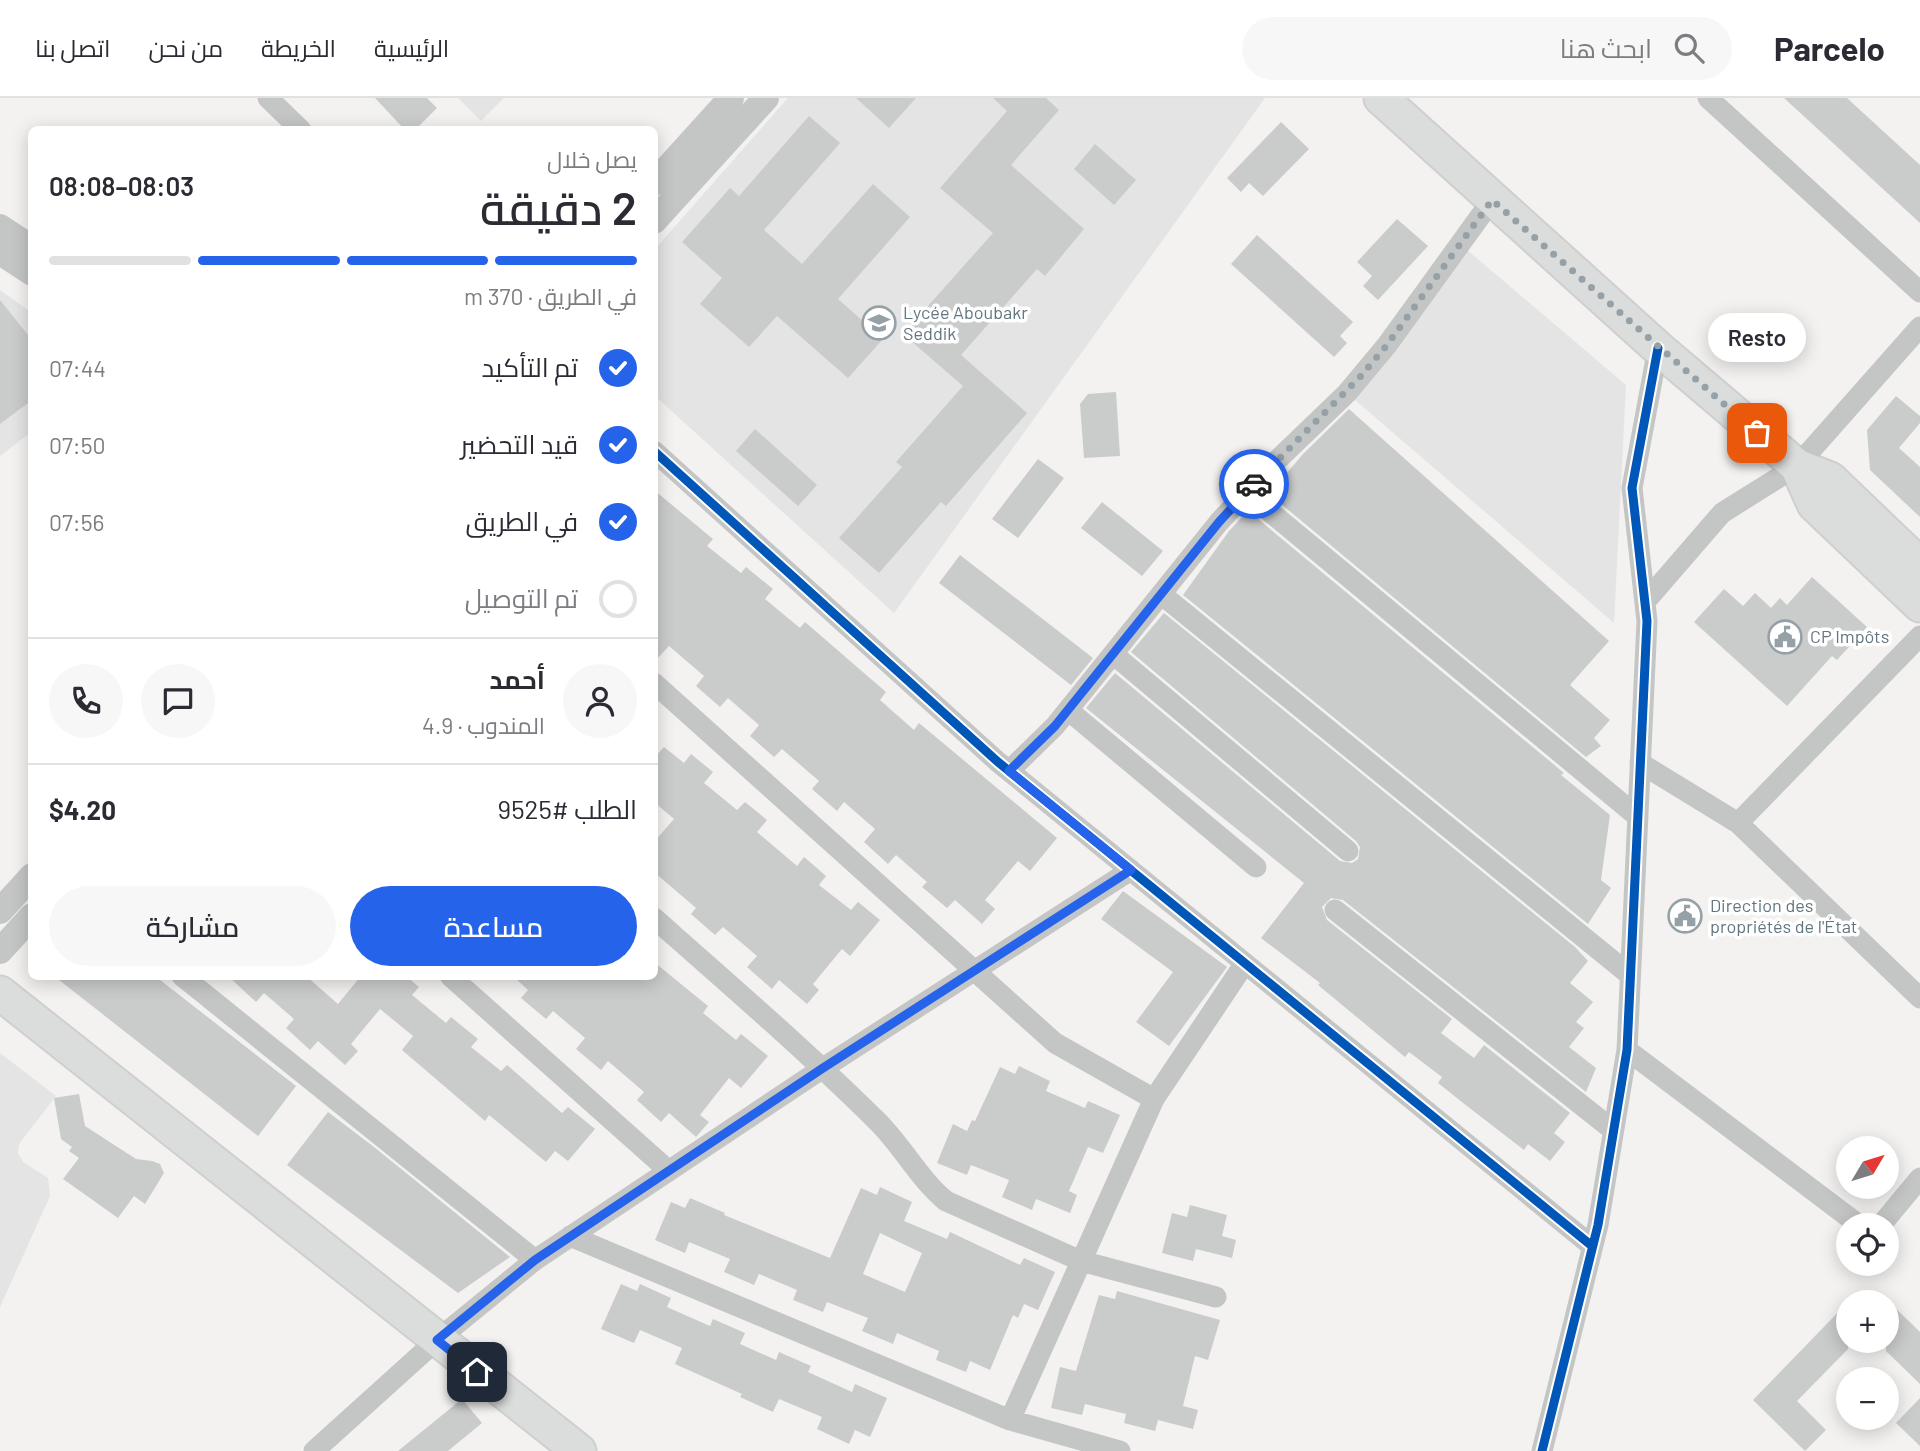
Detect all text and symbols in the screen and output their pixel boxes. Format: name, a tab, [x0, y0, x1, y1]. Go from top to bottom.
search box	[1242, 17, 1732, 80]
text: Parcelo	[1774, 28, 1885, 68]
icon: search	[1670, 29, 1708, 67]
text: ابحث هنا	[1560, 32, 1652, 63]
text: اتصل بنا	[35, 33, 110, 62]
text: من نحن	[148, 33, 223, 62]
text: الخريطة	[261, 33, 336, 62]
text: الرئيسية	[374, 33, 449, 62]
text: يصل خلال	[547, 145, 637, 173]
text: 08:03–08:08	[49, 170, 194, 201]
text: 2 دقيقة	[480, 179, 637, 234]
text: في الطريق · 370 m	[464, 282, 637, 310]
place label: Lycée Aboubakr Seddik	[903, 301, 1028, 344]
school or university icon: Lycée Aboubakr Seddik	[860, 304, 898, 342]
callout: Resto	[1708, 314, 1806, 363]
text: Resto	[1728, 323, 1786, 351]
icon: check	[599, 349, 637, 387]
text: تم التأكيد	[481, 351, 578, 382]
text: 07:44	[49, 354, 106, 382]
pin	[1727, 403, 1787, 463]
icon: bag	[1738, 414, 1776, 452]
icon: check	[599, 426, 637, 464]
text: قيد التحضير	[460, 428, 578, 459]
text: 07:50	[49, 431, 106, 459]
courier	[1219, 449, 1289, 519]
icon: car	[1235, 465, 1273, 503]
icon: check	[599, 503, 637, 541]
text: في الطريق	[465, 505, 578, 536]
text: 07:56	[49, 508, 104, 536]
text: تم التوصيل	[465, 582, 578, 613]
public building icon: CP Impôts	[1766, 618, 1804, 656]
place label: CP Impôts	[1810, 625, 1889, 647]
text: أحمد	[489, 663, 545, 694]
button: phone	[49, 664, 123, 738]
button: chat	[141, 664, 215, 738]
button: person	[563, 664, 637, 738]
text: المندوب · 4.9	[422, 711, 545, 739]
text: الطلب #9525	[498, 793, 637, 824]
text: $4.20	[49, 794, 116, 825]
button: مشاركة	[49, 886, 336, 966]
button: مساعدة	[350, 886, 637, 966]
place label: Direction des propriétés de l'État	[1710, 894, 1857, 937]
public building icon: Direction des propriétés de l'État	[1666, 897, 1704, 935]
north arrow	[1836, 1136, 1899, 1199]
map controls	[1836, 1136, 1899, 1430]
button: locate	[1836, 1213, 1899, 1276]
button: +	[1836, 1290, 1899, 1353]
pin	[447, 1342, 507, 1402]
icon: home	[458, 1353, 496, 1391]
button: −	[1836, 1367, 1899, 1430]

